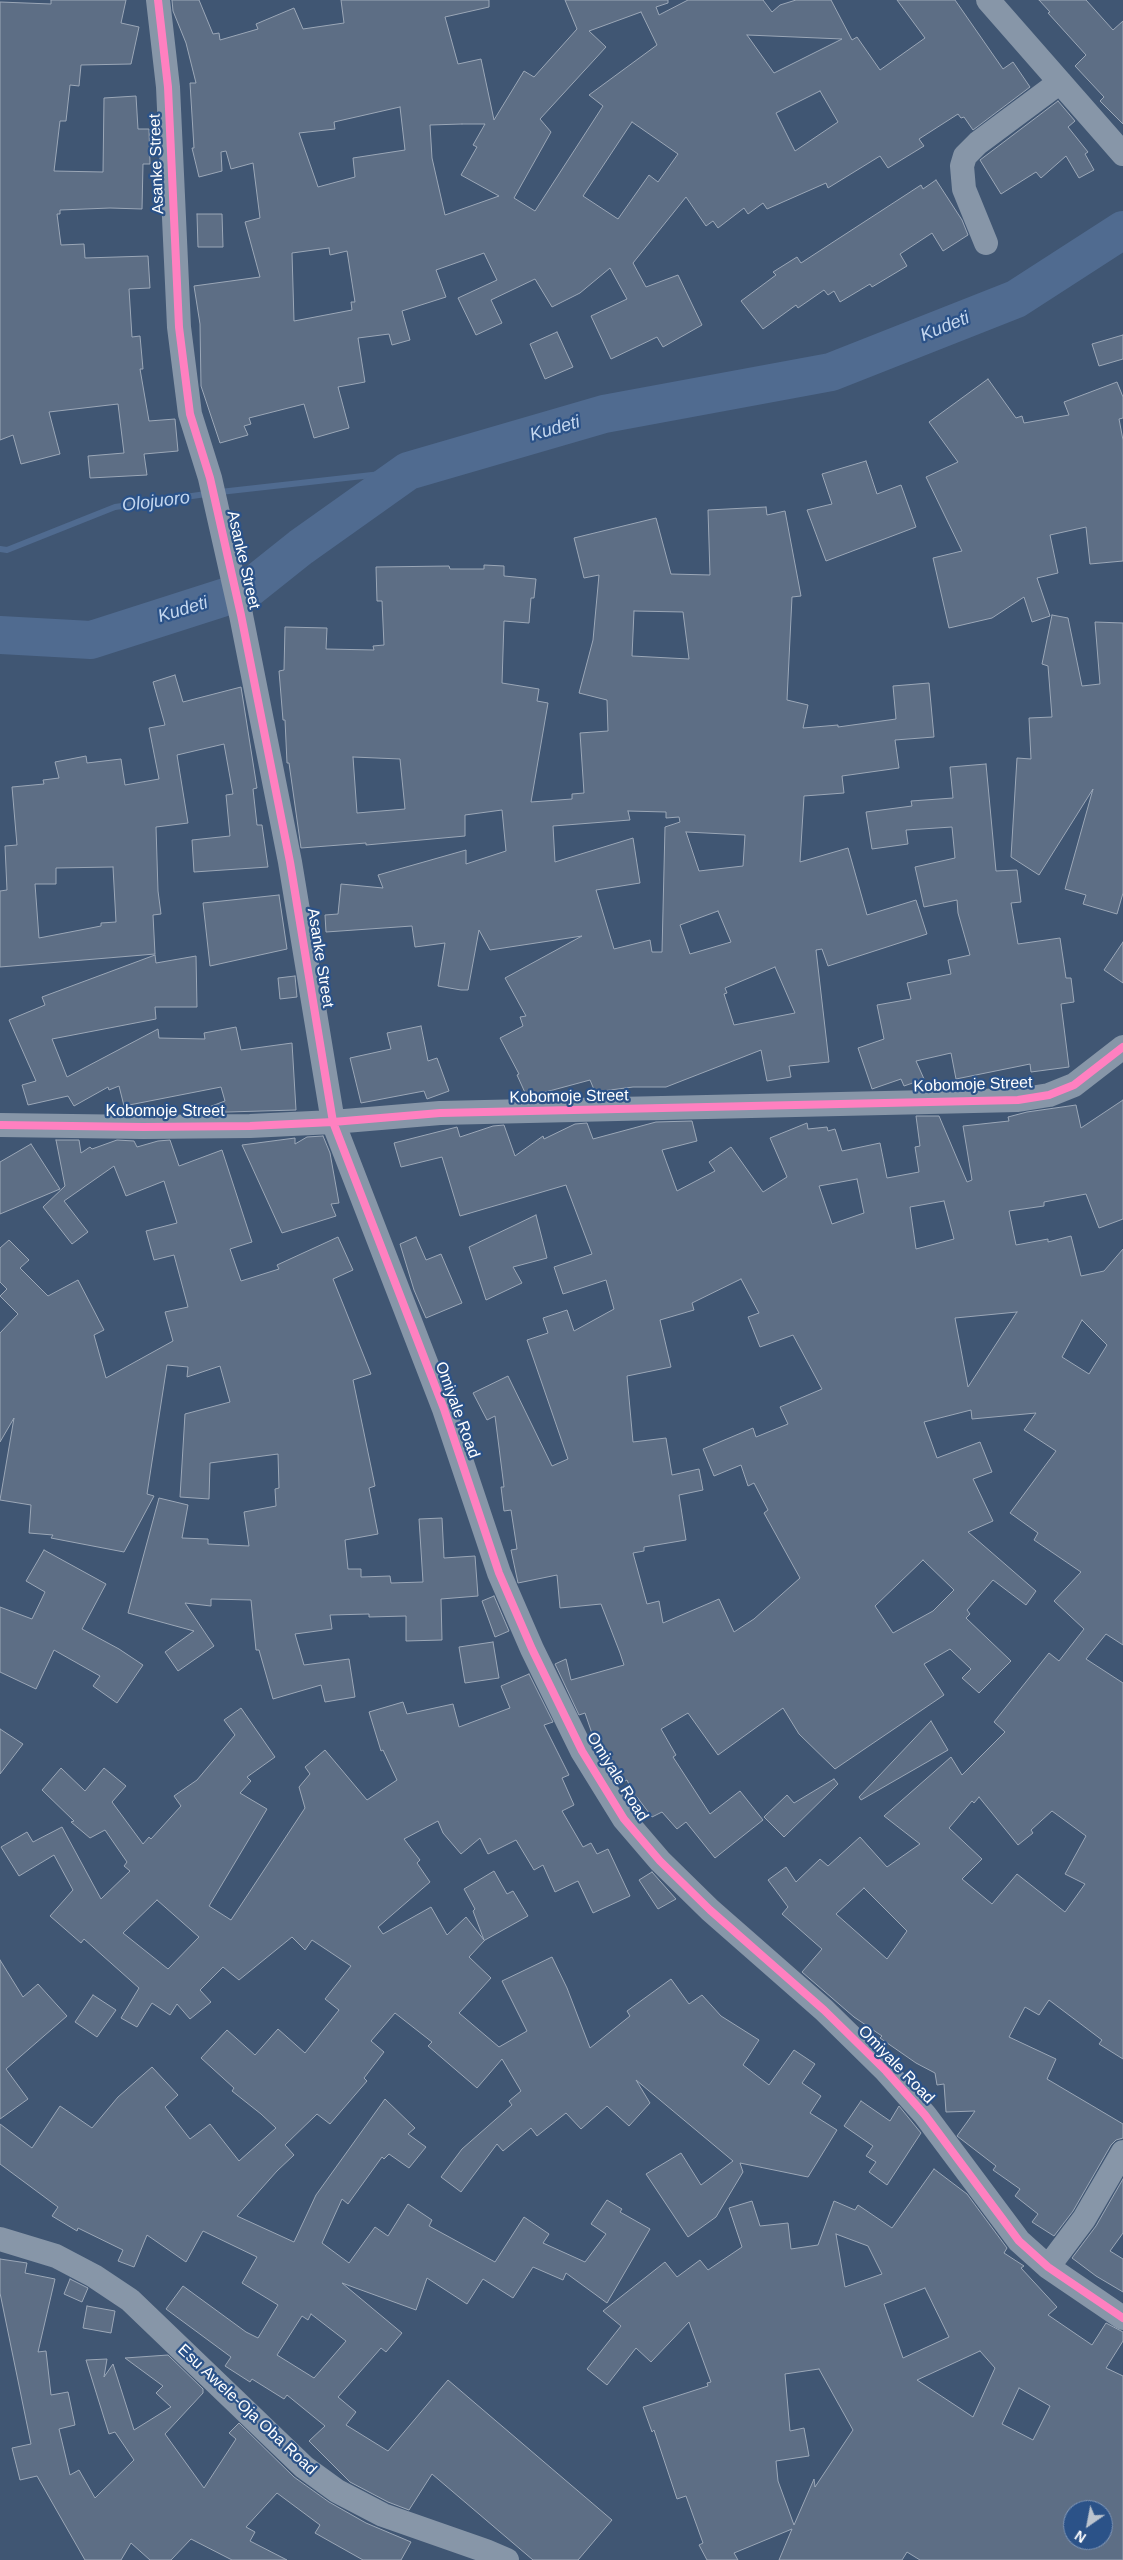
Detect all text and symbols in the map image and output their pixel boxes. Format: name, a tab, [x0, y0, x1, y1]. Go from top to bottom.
street label: Asanke Street	[146, 113, 168, 215]
water label: Kudeti	[917, 307, 973, 347]
water label: Kudeti	[527, 412, 583, 446]
water label: Olojuoro	[121, 487, 191, 517]
street label: Asanke Street	[222, 509, 264, 611]
water label: Kudeti	[155, 592, 211, 628]
street label: Asanke Street	[303, 907, 337, 1009]
street label: Kobomoje Street	[913, 1073, 1033, 1097]
street label: Kobomoje Street	[509, 1086, 629, 1108]
street label: Kobomoje Street	[105, 1102, 225, 1122]
street label: Omiyale Road	[431, 1359, 483, 1461]
street label: Omiyale Road	[582, 1729, 652, 1825]
street label: Omiyale Road	[854, 2022, 938, 2108]
street label: Esu Awele-Oja Oba Road	[174, 2341, 320, 2479]
north arrow	[1063, 2500, 1113, 2550]
text: N	[1072, 2527, 1089, 2546]

